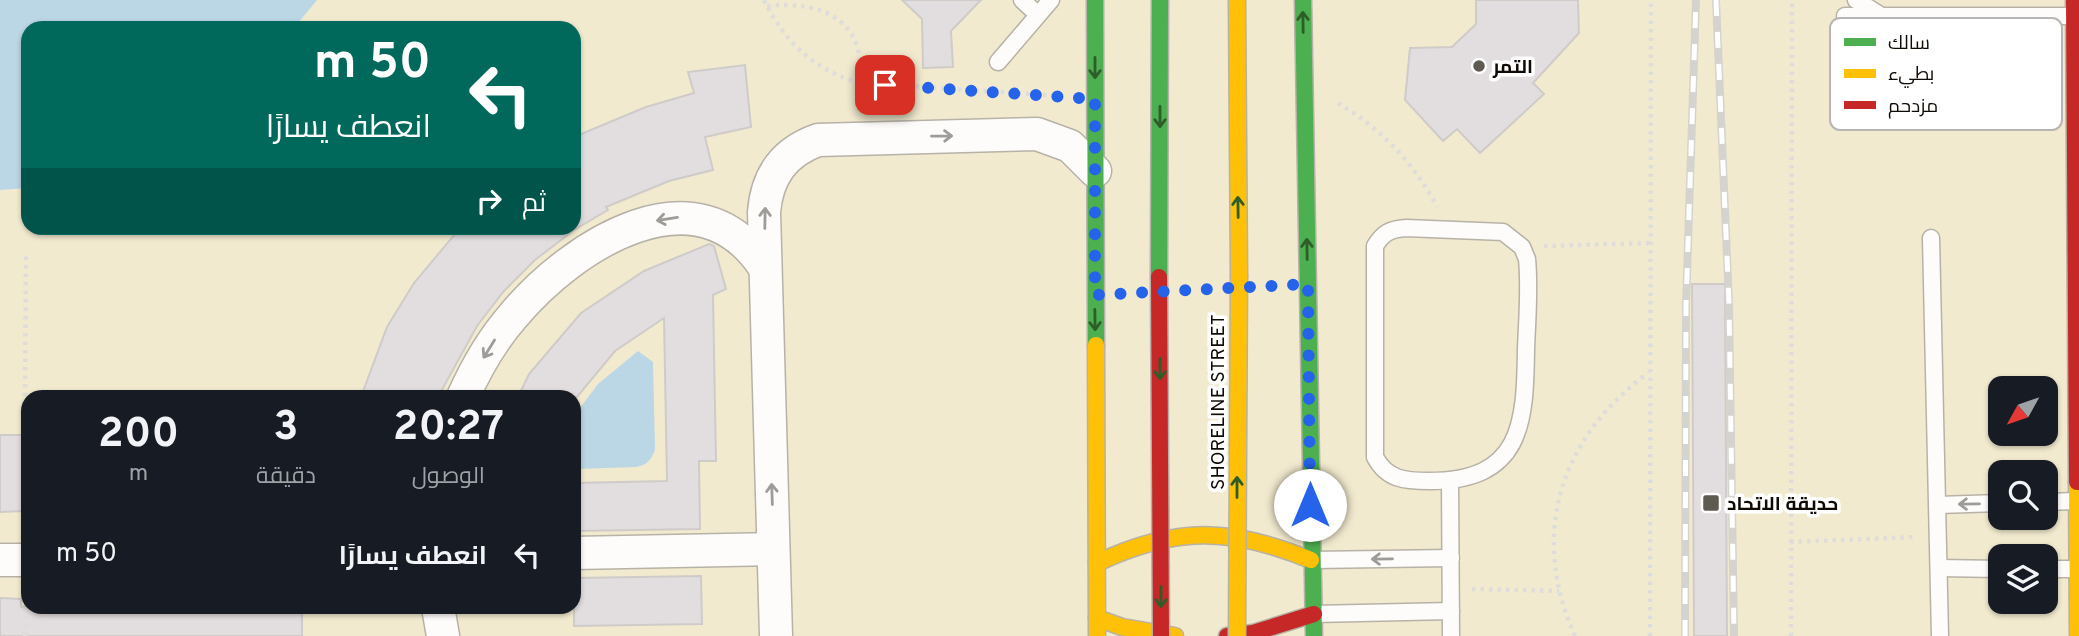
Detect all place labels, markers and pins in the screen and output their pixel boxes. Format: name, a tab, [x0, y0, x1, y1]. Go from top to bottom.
pin	[855, 55, 915, 115]
place label: التمر	[1492, 56, 1533, 80]
marker: التمر	[1471, 58, 1487, 74]
marker: حديقة الاتحاد	[1701, 493, 1721, 513]
place label: حديقة الاتحاد	[1727, 493, 1838, 517]

